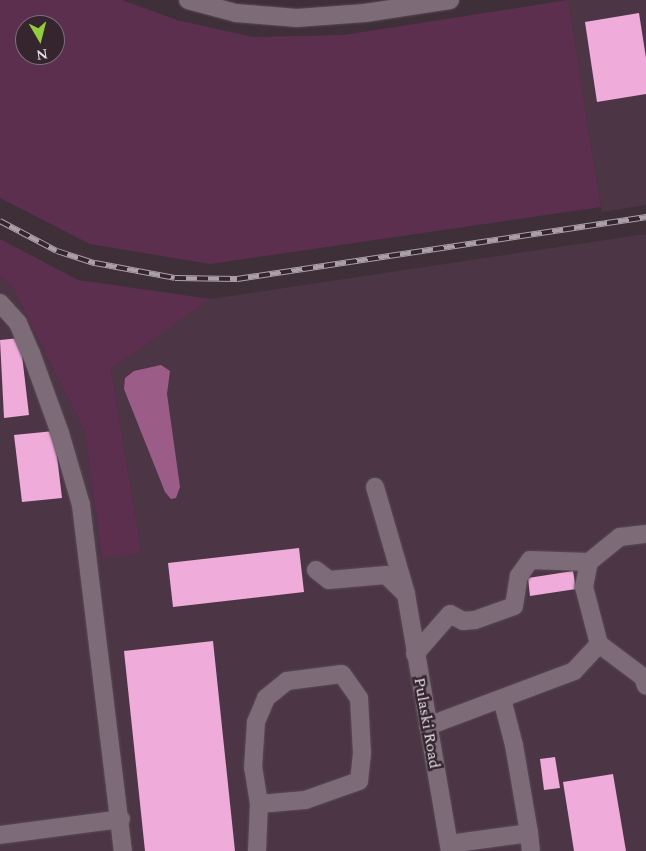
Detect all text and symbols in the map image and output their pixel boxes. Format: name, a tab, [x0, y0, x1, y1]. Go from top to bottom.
north arrow	[15, 15, 65, 65]
text: N	[35, 43, 49, 66]
street label: Pulaski Road	[410, 676, 444, 770]

